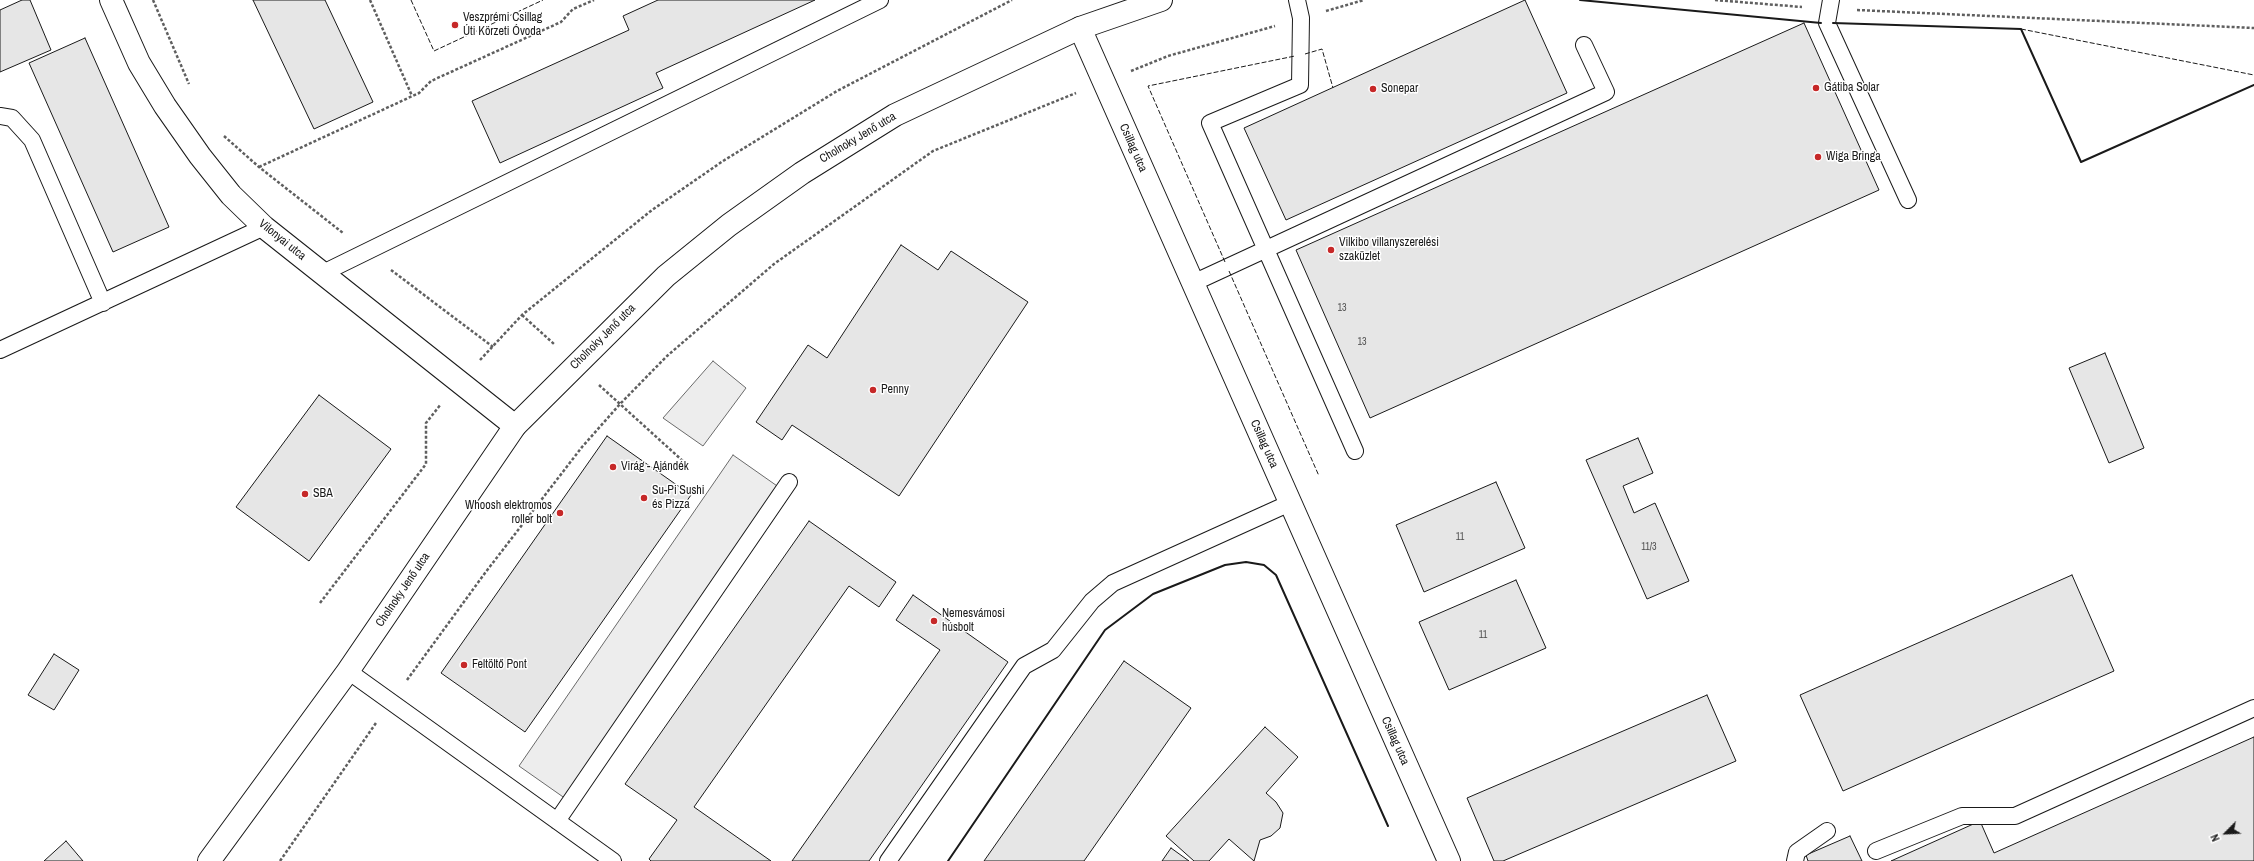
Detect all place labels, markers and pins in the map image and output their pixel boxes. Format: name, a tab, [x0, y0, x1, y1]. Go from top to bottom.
place label: Veszprémi Csillag Úti Körzeti Óvoda	[463, 11, 542, 39]
marker: Veszprémi Csillag Úti Körzeti Óvoda	[450, 20, 460, 30]
place label: Gátiba Solar	[1824, 81, 1879, 95]
place label: Sonepar	[1381, 82, 1418, 96]
marker: Gátiba Solar	[1811, 83, 1821, 93]
marker: Sonepar	[1368, 84, 1378, 94]
place label: Wiga Bringa	[1826, 150, 1881, 164]
marker: Wiga Bringa	[1813, 152, 1823, 162]
place label: Vilkibo villanyszerelési szaküzlet	[1339, 236, 1439, 264]
marker: Vilkibo villanyszerelési szaküzlet	[1326, 245, 1336, 255]
place label: Penny	[881, 383, 909, 397]
marker: Penny	[868, 385, 878, 395]
place label: Virág - Ajándék	[621, 460, 689, 474]
marker: Virág - Ajándék	[608, 462, 618, 472]
place label: Su-Pi Sushi és Pizza	[652, 484, 705, 512]
place label: SBA	[313, 487, 333, 501]
marker: SBA	[300, 489, 310, 499]
marker: Su-Pi Sushi és Pizza	[639, 493, 649, 503]
place label: Whoosh elektromos roller bolt	[465, 499, 552, 527]
marker: Whoosh elektromos roller bolt	[555, 508, 565, 518]
place label: Nemesvámosi húsbolt	[942, 607, 1005, 635]
marker: Nemesvámosi húsbolt	[929, 616, 939, 626]
place label: Feltöltő Pont	[472, 658, 527, 672]
marker: Feltöltő Pont	[459, 660, 469, 670]

